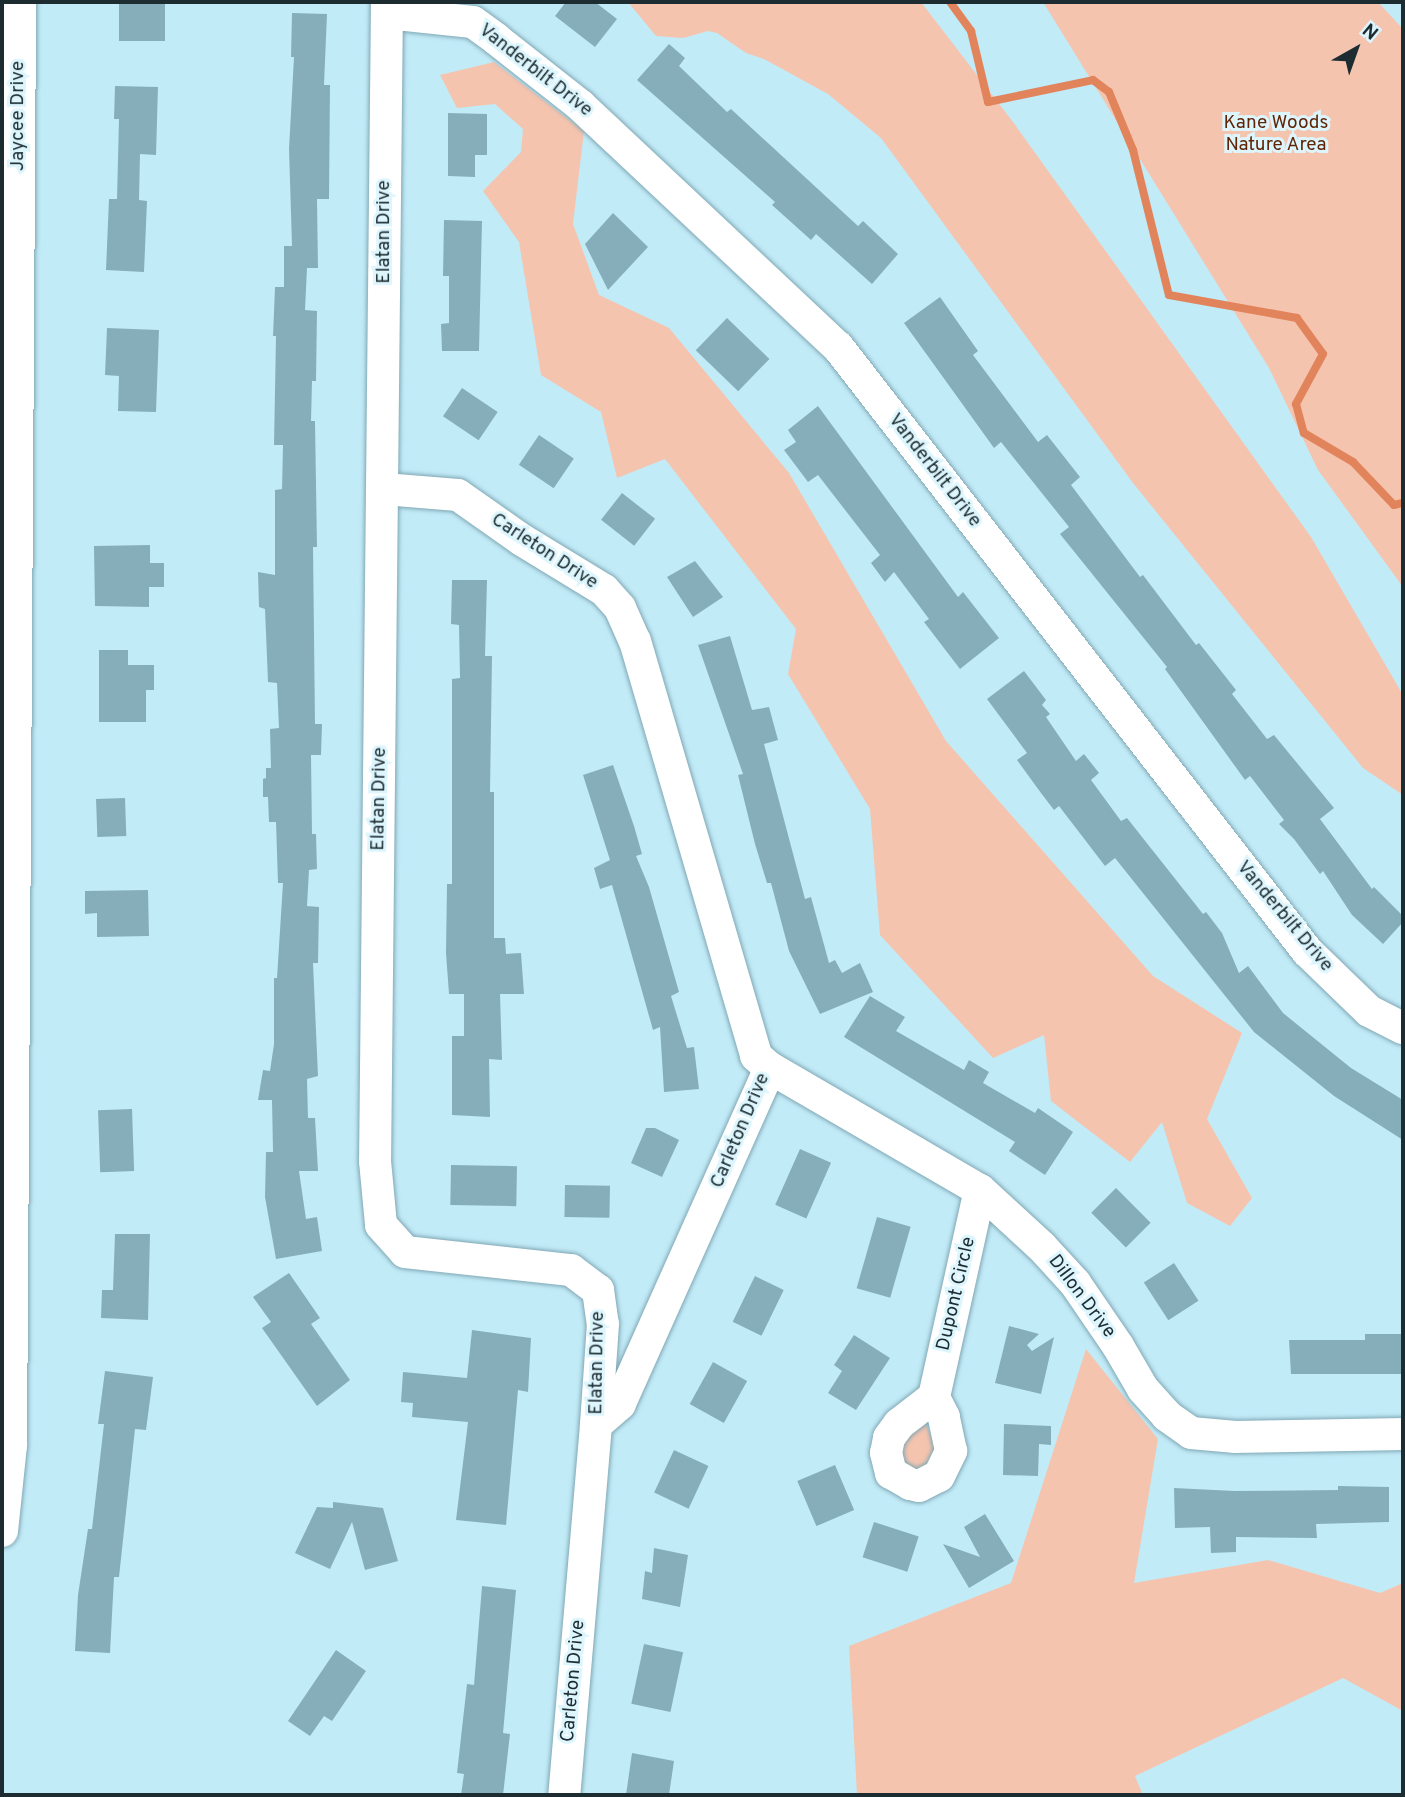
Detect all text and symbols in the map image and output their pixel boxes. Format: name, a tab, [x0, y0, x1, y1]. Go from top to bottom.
north arrow	[1321, 14, 1391, 84]
text: N	[1357, 19, 1382, 46]
street label: Vanderbilt Drive	[474, 20, 596, 122]
street label: Jaycee Drive	[8, 61, 30, 171]
park label: Kane Woods Nature Area	[1223, 113, 1329, 157]
street label: Elatan Drive	[374, 180, 396, 284]
street label: Vanderbilt Drive	[883, 410, 985, 532]
street label: Carleton Drive	[486, 509, 602, 595]
street label: Elatan Drive	[368, 747, 392, 851]
street label: Vanderbilt Drive	[1231, 857, 1337, 977]
street label: Carleton Drive	[707, 1070, 775, 1192]
street label: Dupont Circle	[933, 1235, 981, 1353]
street label: Dillon Drive	[1042, 1251, 1120, 1343]
street label: Elatan Drive	[586, 1311, 610, 1415]
street label: Carleton Drive	[557, 1619, 591, 1743]

